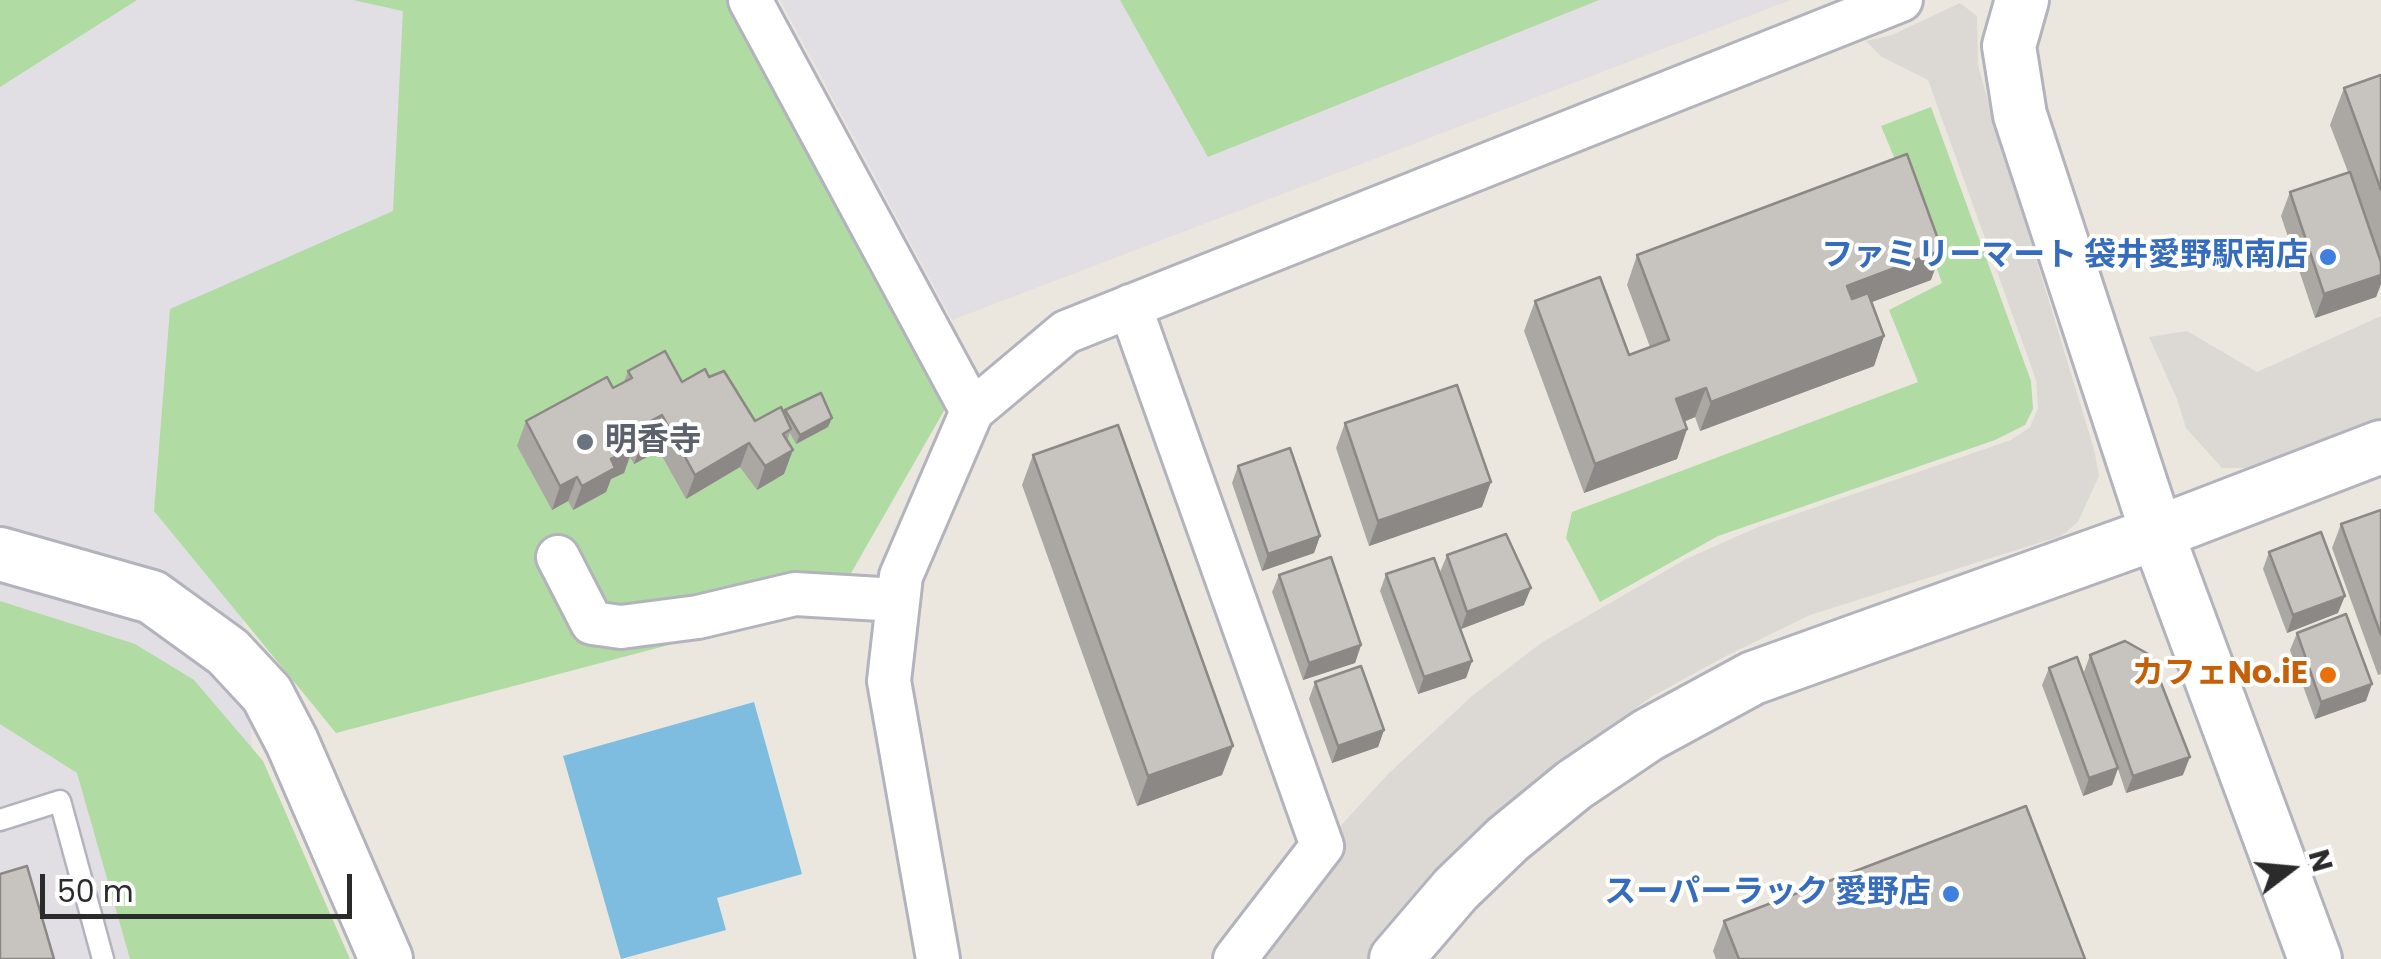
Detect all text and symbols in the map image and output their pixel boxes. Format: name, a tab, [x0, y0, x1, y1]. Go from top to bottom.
place label: ファミリーマート 袋井愛野駅南店	[1821, 238, 2308, 276]
marker: ファミリーマート 袋井愛野駅南店	[2317, 246, 2339, 268]
place label: 明香寺	[605, 423, 701, 461]
marker: 明香寺	[574, 431, 596, 453]
place label: カフェNo.iE	[2132, 656, 2308, 694]
marker: カフェNo.iE	[2317, 664, 2339, 686]
north arrow	[2241, 819, 2341, 919]
text: N	[2299, 845, 2342, 876]
scale bar	[45, 854, 358, 916]
text: 50 m	[57, 870, 134, 913]
place label: スーパーラック 愛野店	[1604, 875, 1931, 913]
marker: スーパーラック 愛野店	[1940, 883, 1962, 905]

